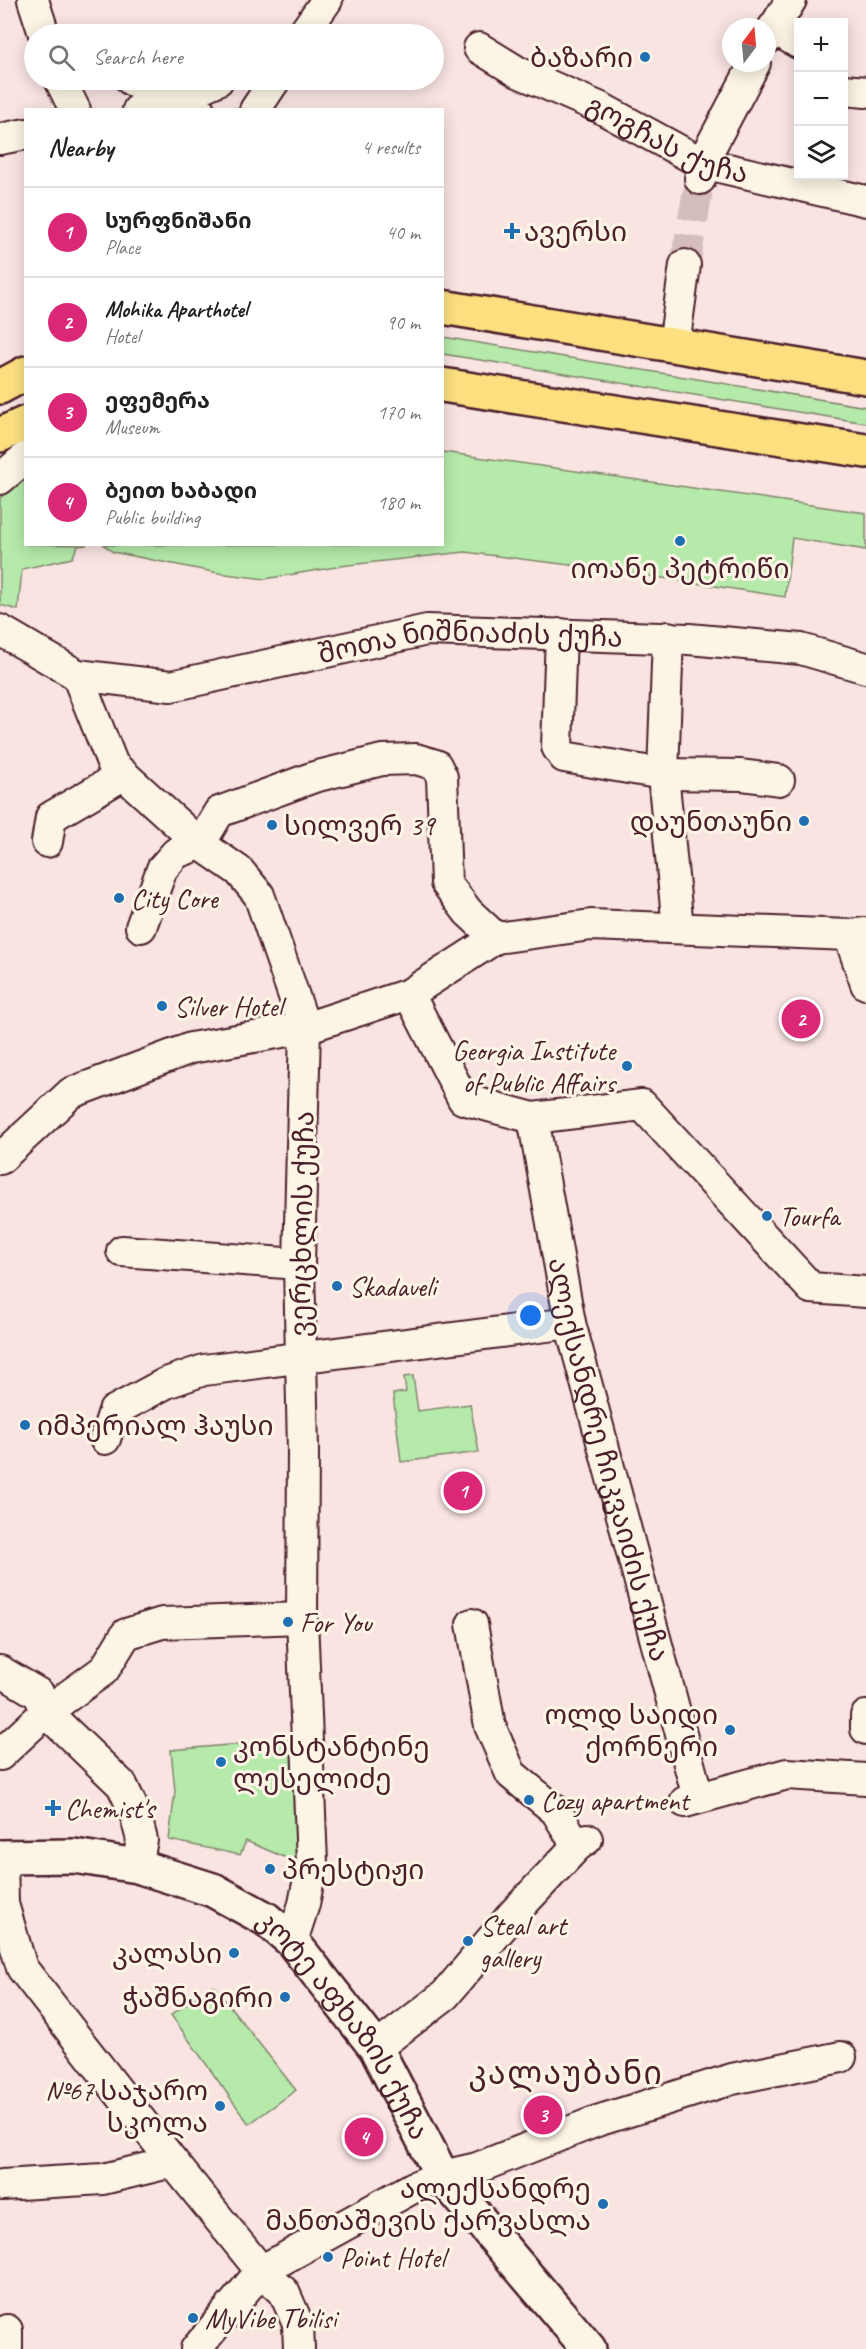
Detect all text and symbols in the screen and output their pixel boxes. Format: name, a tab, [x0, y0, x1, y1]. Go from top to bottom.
north arrow	[722, 18, 776, 72]
map controls	[794, 18, 848, 180]
button: +	[794, 18, 848, 72]
search box	[24, 24, 444, 90]
place label: ბაზარი	[530, 40, 633, 75]
icon: search	[45, 41, 78, 74]
text: Search here	[93, 43, 183, 71]
marker: ბაზარი	[638, 50, 652, 64]
button: −	[794, 72, 848, 126]
street label: გოგჩას ქუჩა	[581, 86, 752, 191]
button: layers	[794, 126, 848, 180]
text: Nearby	[48, 131, 113, 164]
text: 4 results	[361, 135, 420, 160]
text: სურფნიშანი	[105, 207, 251, 235]
place label: ავერსი	[524, 214, 627, 249]
text: 1	[63, 220, 72, 245]
text: 40 m	[386, 220, 420, 245]
marker: ავერსი	[505, 224, 519, 238]
text: Place	[105, 235, 140, 260]
text: Mohika Aparthotel	[105, 296, 248, 324]
text: 2	[63, 310, 72, 335]
text: 90 m	[386, 310, 420, 335]
text: Hotel	[105, 324, 140, 349]
text: ეფემერა	[105, 387, 210, 415]
text: 3	[63, 400, 72, 425]
text: 170 m	[377, 400, 420, 425]
text: Museum	[105, 415, 160, 440]
text: ბეით ხაბადი	[105, 477, 257, 505]
text: 4	[63, 490, 72, 515]
text: 180 m	[377, 490, 420, 515]
text: Public building	[105, 505, 200, 530]
marker: იოანე პეტრიწი	[673, 534, 687, 548]
place label: იოანე პეტრიწი	[571, 551, 789, 586]
street label: შოთა ნიშნიაძის ქუჩა	[315, 612, 623, 671]
place label: დაუნთაუნი	[630, 804, 792, 839]
place label: სილვერ 39	[284, 808, 437, 843]
marker: დაუნთაუნი	[797, 814, 811, 828]
marker: სილვერ 39	[265, 818, 279, 832]
place label: City Core	[131, 881, 220, 916]
marker: City Core	[112, 891, 126, 905]
place label: Silver Hotel	[174, 989, 287, 1024]
pin: 2	[782, 996, 820, 1042]
marker: Silver Hotel	[155, 999, 169, 1013]
place label: Georgia Institute of Public Affairs	[452, 1033, 617, 1100]
marker: Georgia Institute of Public Affairs	[620, 1059, 634, 1073]
street label: ვერცხლის ქუჩა	[283, 1111, 321, 1337]
place label: Tourfa	[779, 1199, 842, 1234]
marker: Tourfa	[760, 1209, 774, 1223]
street label: ალექსანდრე ჩიკვაიძის ქუჩა	[541, 1255, 678, 1665]
place label: Skadaveli	[349, 1269, 440, 1304]
marker: Skadaveli	[330, 1279, 344, 1293]
your location	[516, 1301, 545, 1330]
place label: იმპერიალ ჰაუსი	[37, 1408, 274, 1443]
marker: იმპერიალ ჰაუსი	[18, 1418, 32, 1432]
pin: 1	[444, 1468, 482, 1514]
place label: For You	[300, 1605, 373, 1640]
marker: For You	[281, 1615, 295, 1629]
place label: ოლდ საიდი ქორნერი	[544, 1697, 718, 1764]
marker: ოლდ საიდი ქორნერი	[723, 1723, 737, 1737]
place label: კონსტანტინე ლესელიძე	[233, 1729, 430, 1796]
marker: კონსტანტინე ლესელიძე	[214, 1755, 228, 1769]
place label: Cozy apartment	[541, 1783, 691, 1818]
place label: Chemist's	[65, 1791, 157, 1826]
marker: Cozy apartment	[522, 1793, 536, 1807]
marker: Chemist's	[46, 1801, 60, 1815]
place label: პრესტიჟი	[282, 1852, 424, 1887]
marker: პრესტიჟი	[263, 1862, 277, 1876]
street label: კოტე აფხაზის ქუჩა	[250, 1902, 438, 2145]
place label: Steal art gallery	[480, 1908, 569, 1975]
marker: Steal art gallery	[461, 1934, 475, 1948]
place label: კალასი	[112, 1936, 222, 1971]
marker: კალასი	[227, 1946, 241, 1960]
place label: ჭაშნაგირი	[122, 1980, 273, 2015]
marker: ჭაშნაგირი	[278, 1990, 292, 2004]
district label: კალაუბანი	[469, 2053, 663, 2094]
place label: №67 საჯარო სკოლა	[45, 2073, 208, 2140]
pin: 3	[524, 2092, 562, 2138]
marker: №67 საჯარო სკოლა	[213, 2099, 227, 2113]
pin: 4	[344, 2114, 384, 2160]
place label: ალექსანდრე მანთაშევის ქარვასლა	[265, 2171, 591, 2238]
marker: ალექსანდრე მანთაშევის ქარვასლა	[596, 2197, 610, 2211]
place label: Point Hotel	[340, 2240, 450, 2275]
marker: Point Hotel	[321, 2250, 335, 2264]
place label: MyVibe Tbilisi	[205, 2301, 340, 2336]
marker: MyVibe Tbilisi	[186, 2311, 200, 2325]

